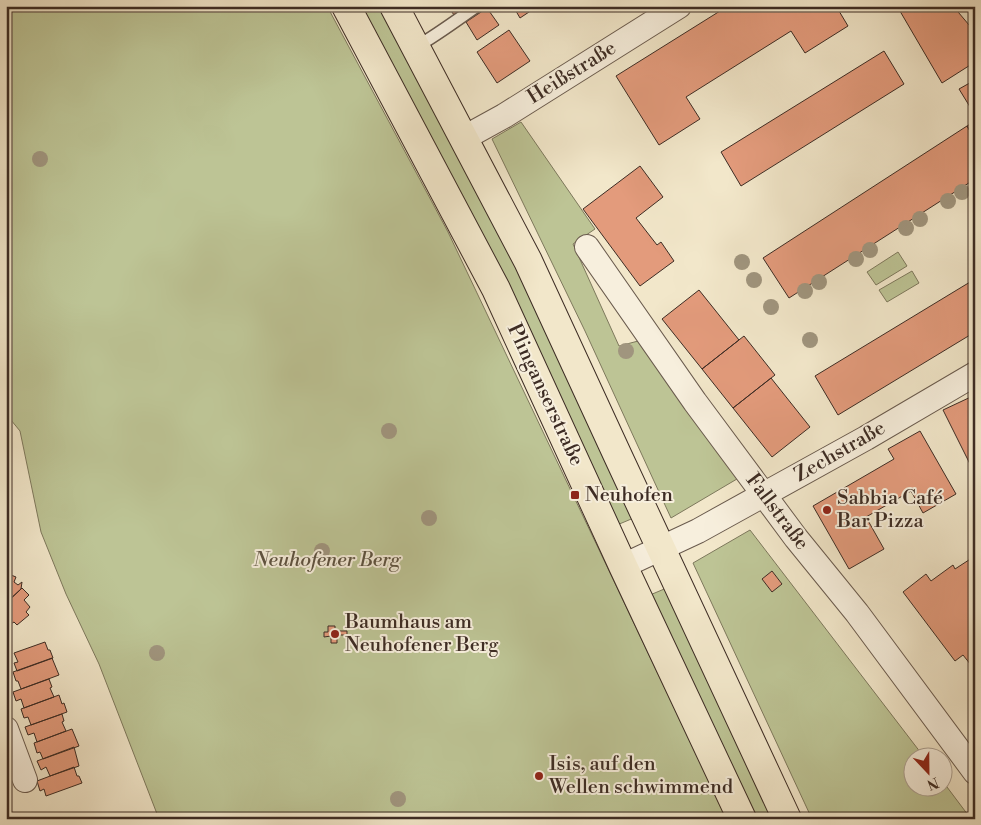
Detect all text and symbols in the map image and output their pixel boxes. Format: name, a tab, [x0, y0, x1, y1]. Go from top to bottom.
street label: Heißstraße	[523, 36, 621, 110]
street label: Plinganserstraße	[501, 320, 589, 470]
street label: Zechstraße	[790, 416, 890, 488]
street label: Fallstraße	[740, 469, 814, 555]
place label: Neuhofen	[585, 483, 673, 508]
place label: Sabbia Café Bar Pizza	[836, 486, 943, 534]
marker: Neuhofen	[569, 489, 581, 501]
marker: Sabbia Café Bar Pizza	[821, 504, 833, 516]
park label: Neuhofener Berg	[253, 548, 402, 573]
place label: Baumhaus am Neuhofener Berg	[344, 610, 499, 658]
marker: Baumhaus am Neuhofener Berg	[329, 628, 341, 640]
north arrow	[904, 748, 954, 798]
place label: Isis, auf den Wellen schwimmend	[548, 752, 734, 800]
marker: Isis, auf den Wellen schwimmend	[533, 770, 545, 782]
text: N	[924, 773, 941, 794]

